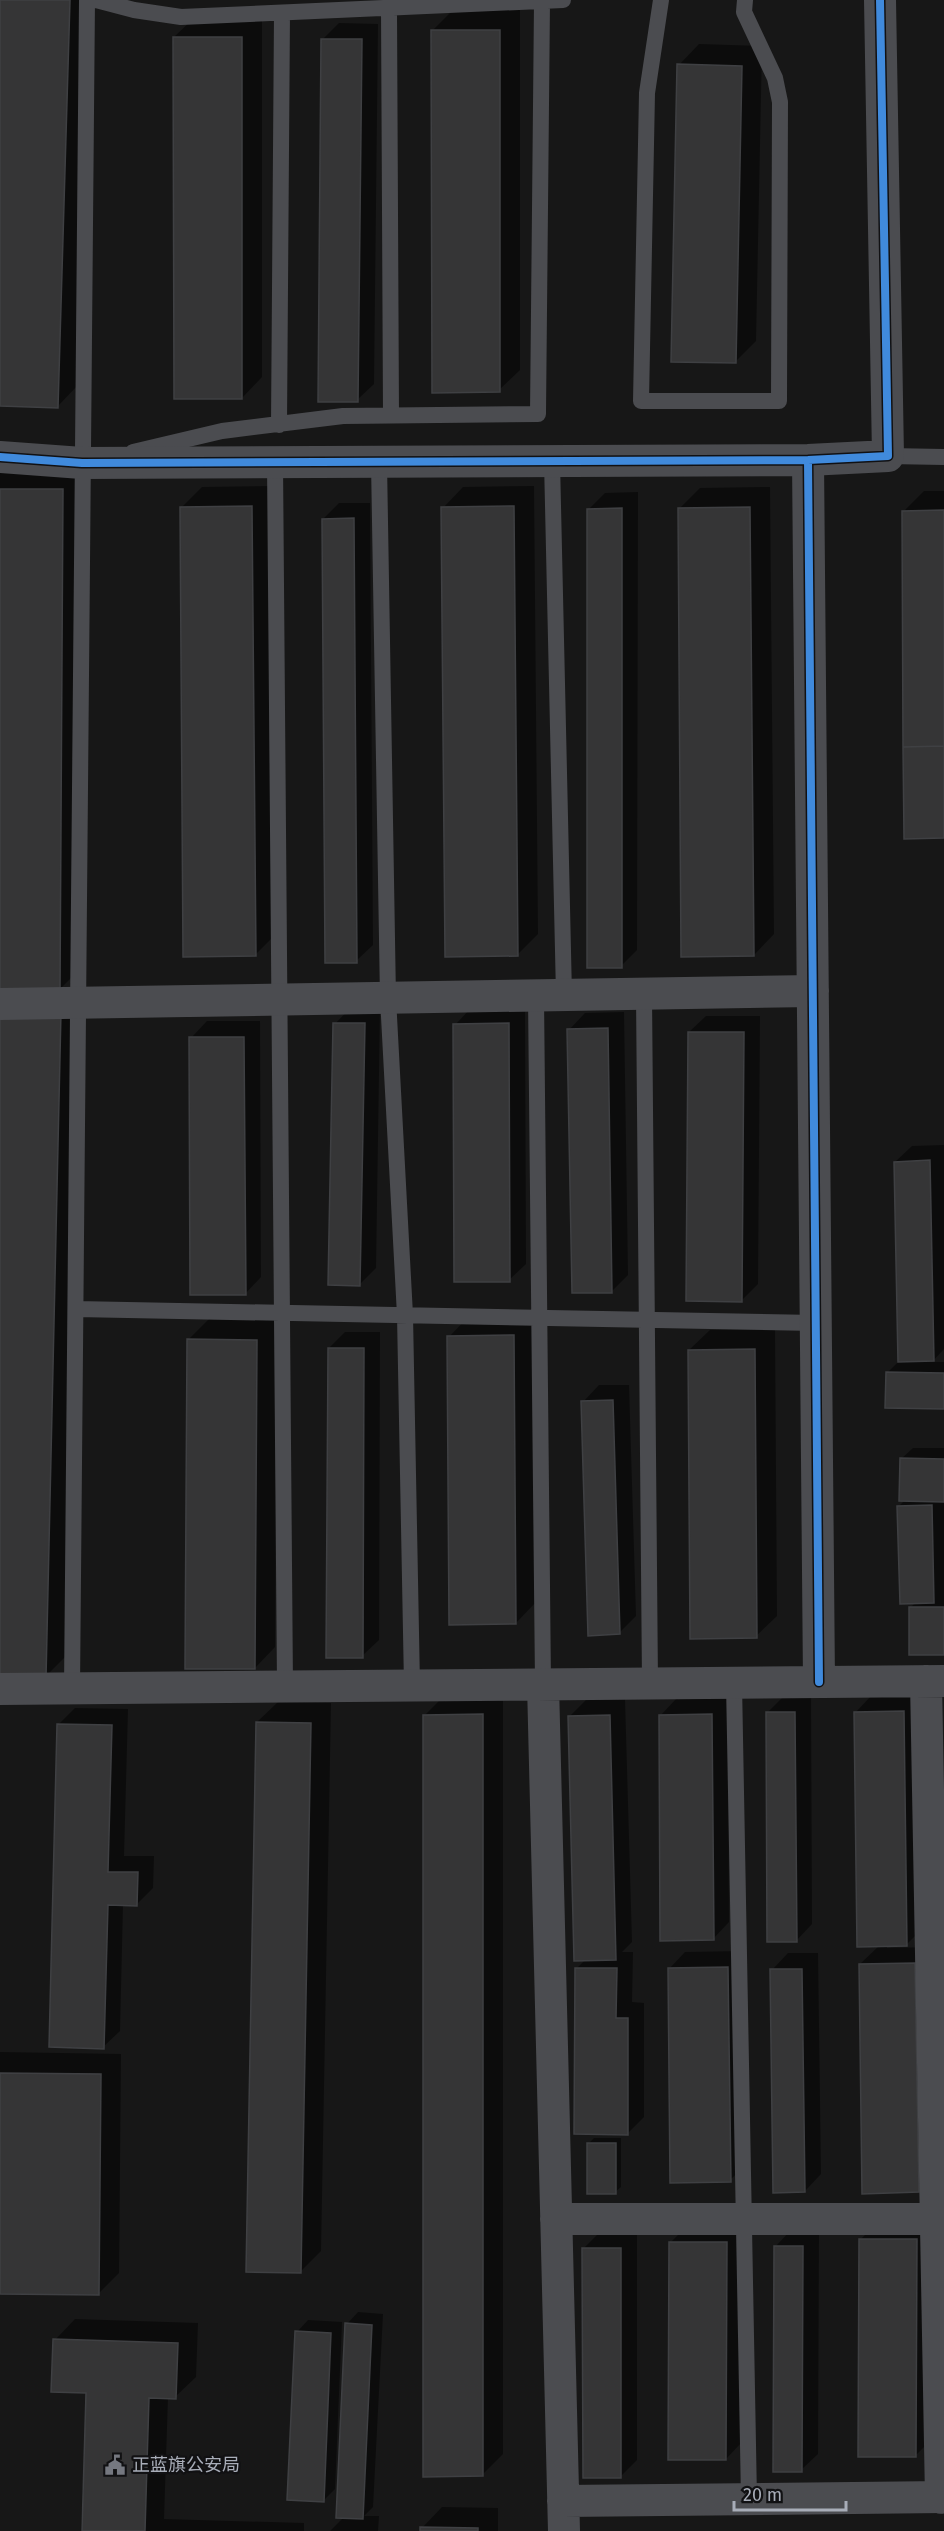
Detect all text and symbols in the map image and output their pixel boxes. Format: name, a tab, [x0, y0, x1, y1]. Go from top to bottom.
public building icon: 正蓝旗公安局	[103, 2453, 127, 2477]
place label: 正蓝旗公安局	[132, 2454, 240, 2476]
scale bar	[734, 2474, 846, 2512]
text: 20 m	[743, 2484, 782, 2506]

